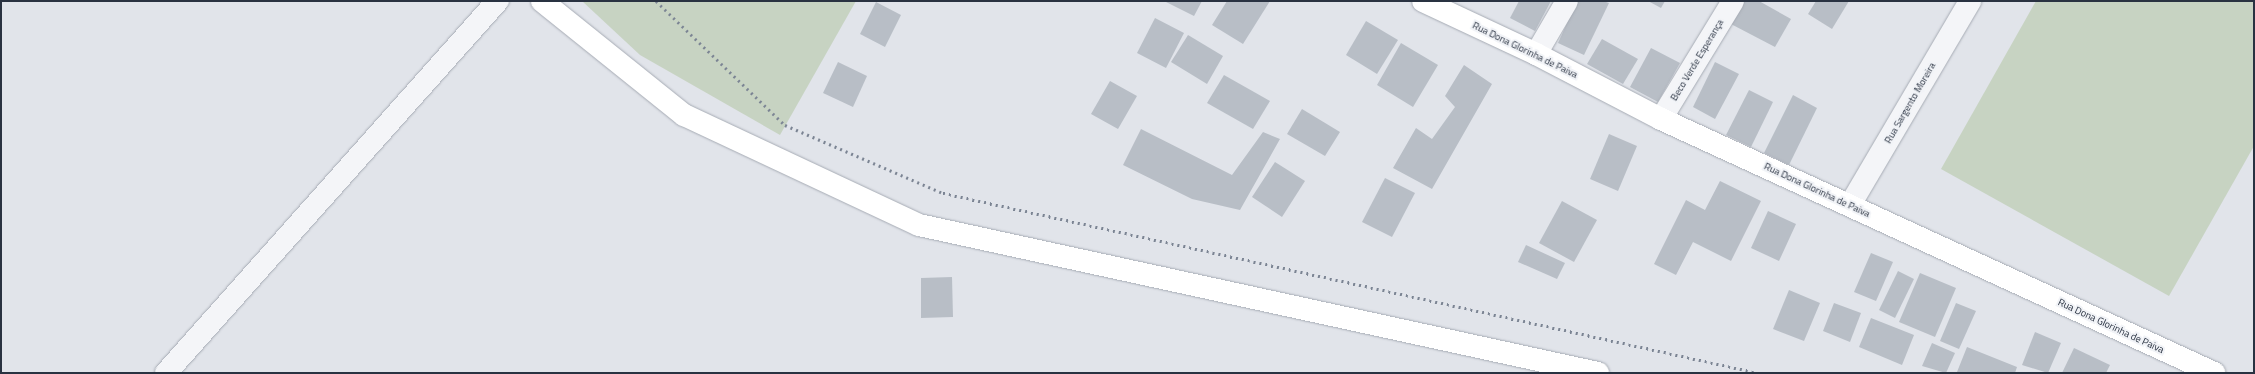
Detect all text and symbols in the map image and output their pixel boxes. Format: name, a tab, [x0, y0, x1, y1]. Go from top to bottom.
street label: Beco Verde Esperança	[1668, 17, 1726, 103]
street label: Rua Dona Glorinha de Paiva	[1470, 19, 1580, 81]
street label: Rua Sargento Moreira	[1882, 60, 1938, 146]
street label: Rua Dona Glorinha de Paiva	[1762, 160, 1872, 220]
street label: Rua Dona Glorinha de Paiva	[2056, 296, 2166, 356]

